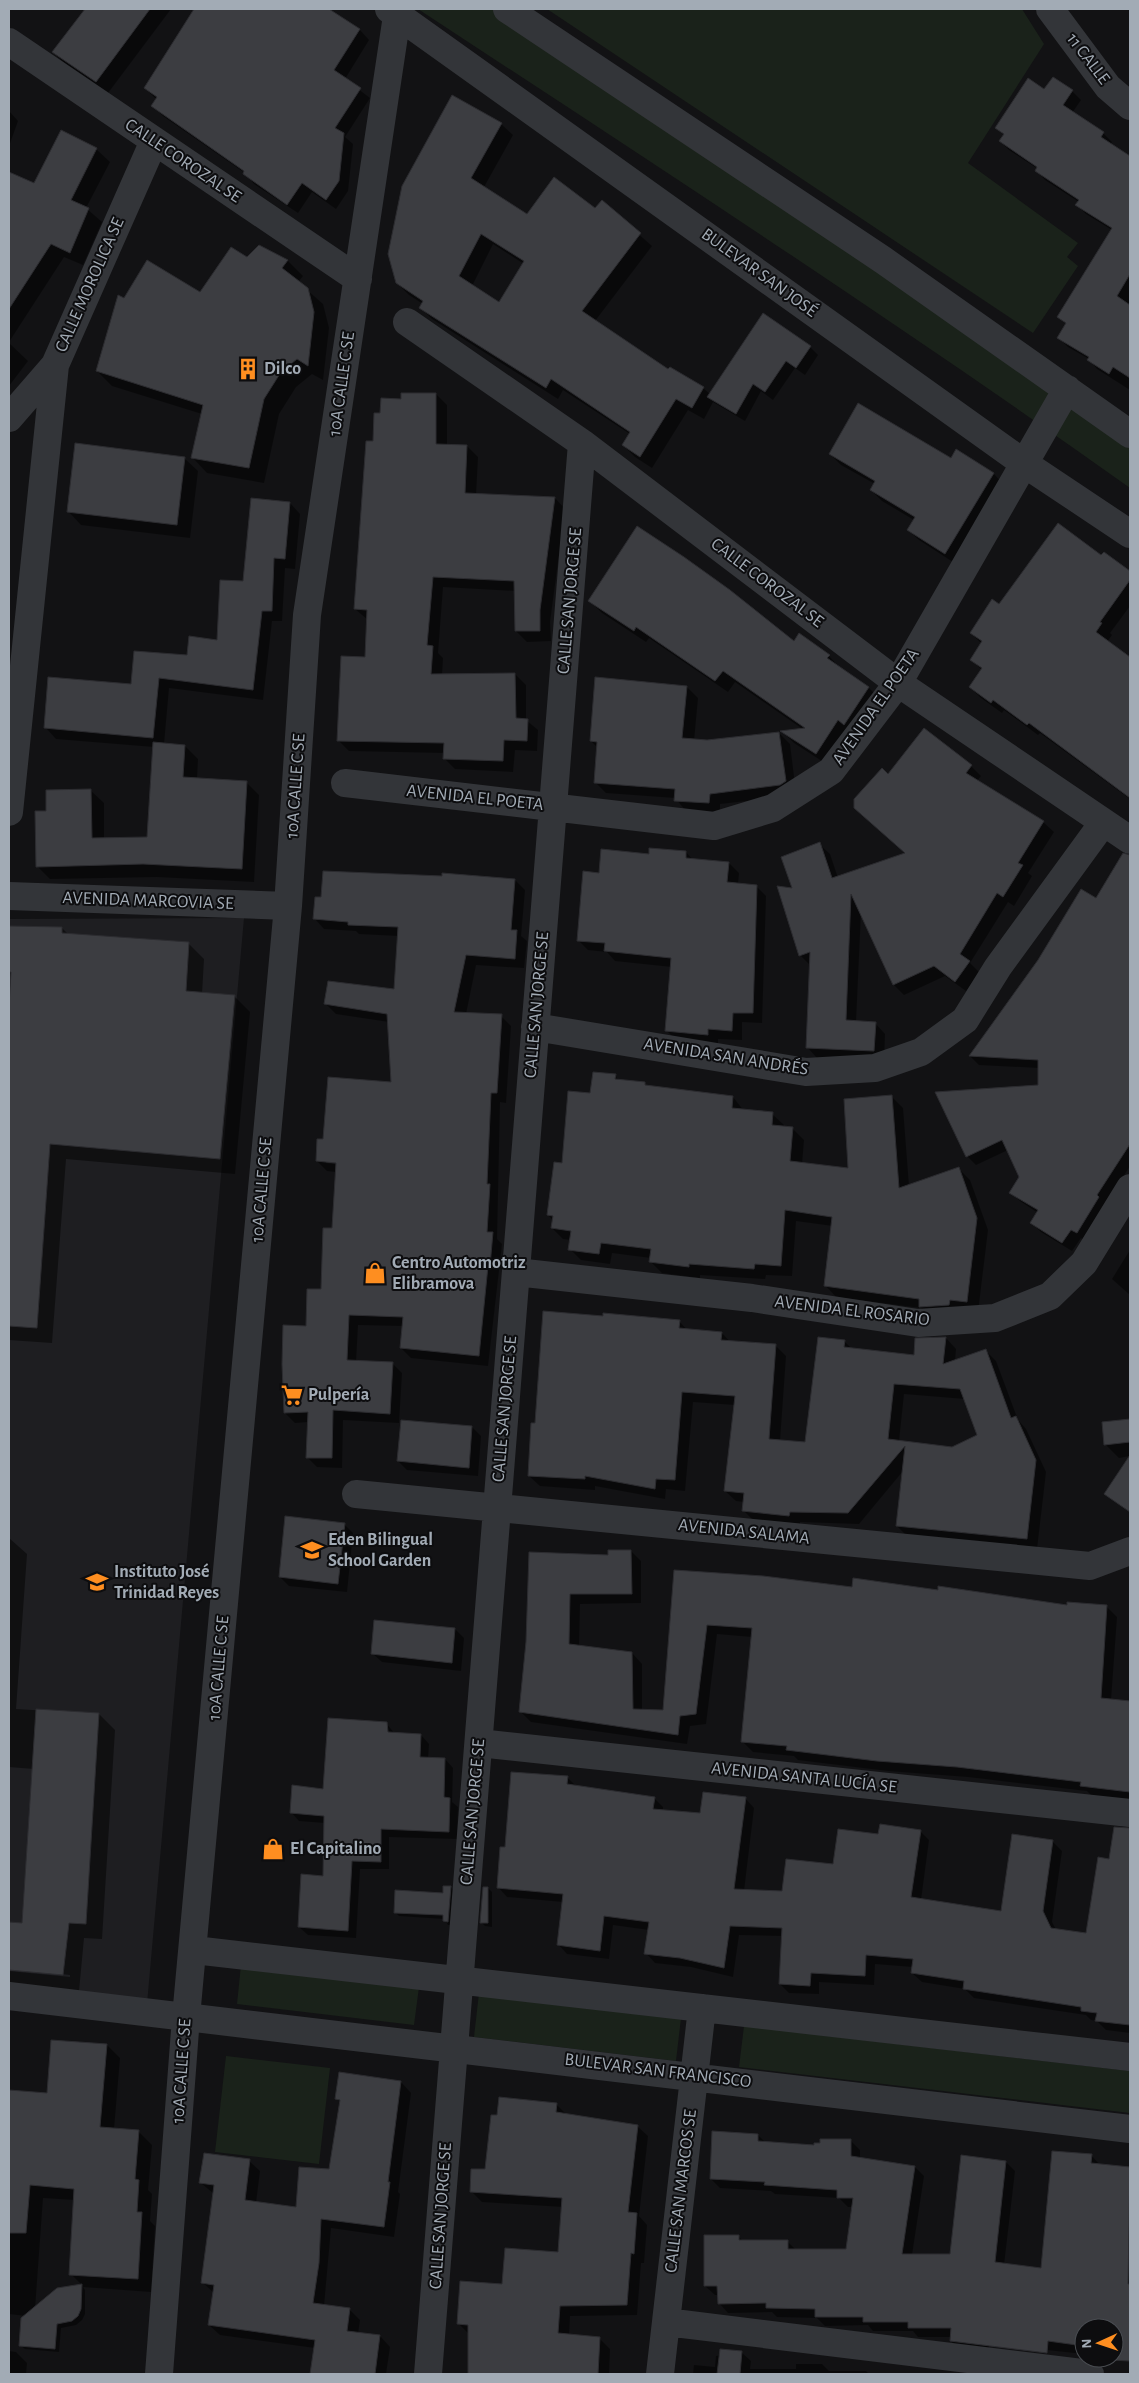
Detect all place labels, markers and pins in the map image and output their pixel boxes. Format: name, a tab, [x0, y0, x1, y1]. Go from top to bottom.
building icon: Dilco	[235, 356, 261, 382]
place label: Dilco	[264, 360, 301, 378]
place label: Centro Automotriz Elibramova	[392, 1254, 526, 1293]
shop icon: Centro Automotriz Elibramova	[362, 1260, 388, 1286]
supermarket icon: Pulpería	[279, 1382, 305, 1408]
place label: Pulpería	[308, 1386, 370, 1404]
place label: Eden Bilingual School Garden	[328, 1531, 433, 1570]
school or university icon: Eden Bilingual School Garden	[299, 1537, 325, 1563]
place label: Instituto José Trinidad Reyes	[114, 1563, 219, 1602]
school or university icon: Instituto José Trinidad Reyes	[84, 1569, 110, 1595]
shop icon: El Capitalino	[260, 1836, 286, 1862]
place label: El Capitalino	[290, 1840, 381, 1858]

